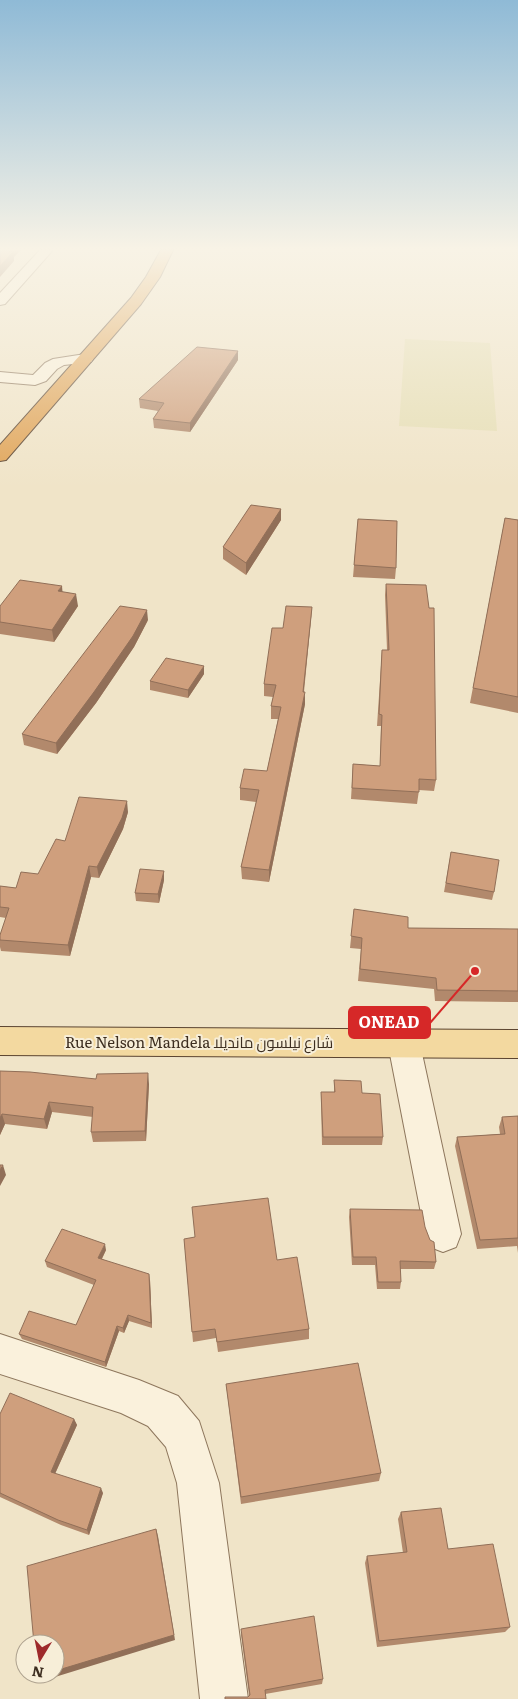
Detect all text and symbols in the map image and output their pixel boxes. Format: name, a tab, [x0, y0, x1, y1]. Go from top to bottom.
callout: ONEAD	[349, 1007, 430, 1038]
text: ONEAD	[358, 1009, 420, 1033]
street label: Rue Nelson Mandela شارع نيلسون مانديلا	[65, 1030, 333, 1054]
north arrow	[15, 1634, 65, 1684]
text: N	[30, 1662, 45, 1684]

